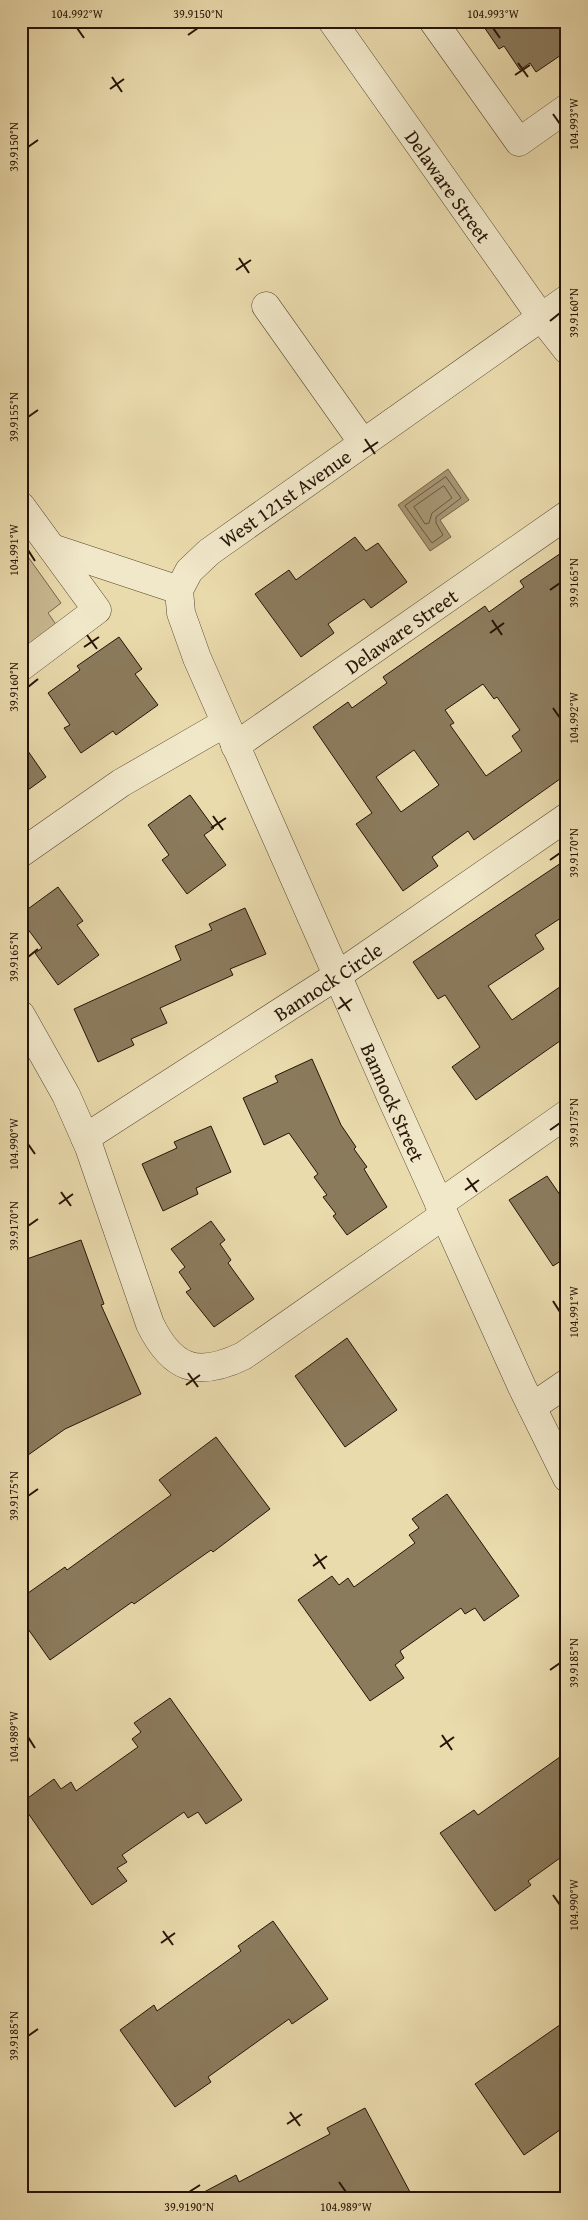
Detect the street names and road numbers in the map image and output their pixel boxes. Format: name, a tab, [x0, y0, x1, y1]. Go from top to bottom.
street label: Delaware Street	[399, 124, 498, 248]
street label: West 121st Avenue	[213, 442, 357, 554]
street label: Delaware Street	[338, 581, 463, 680]
street label: Bannock Circle	[268, 934, 388, 1027]
street label: Bannock Street	[354, 1038, 433, 1166]

